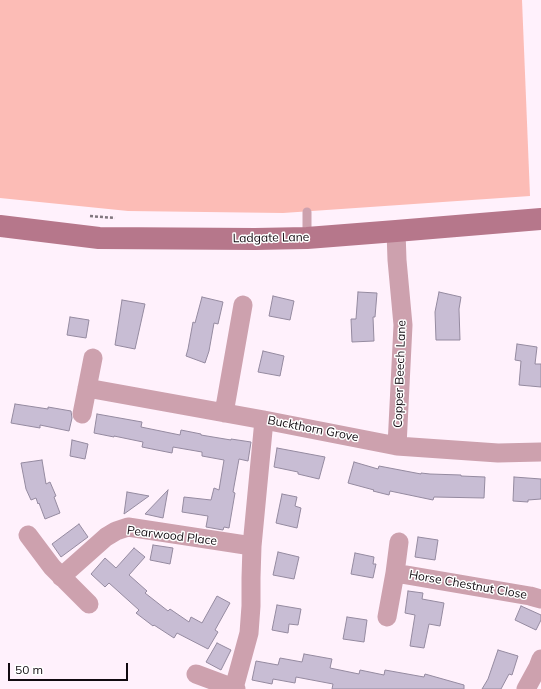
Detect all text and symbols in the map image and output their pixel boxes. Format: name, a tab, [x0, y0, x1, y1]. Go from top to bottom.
street label: Ladgate Lane	[233, 230, 309, 246]
street label: Copper Beech Lane	[391, 320, 409, 428]
street label: Buckthorn Grove	[266, 413, 360, 445]
street label: Pearwood Place	[126, 523, 218, 549]
street label: Horse Chestnut Close	[408, 568, 528, 602]
scale bar	[10, 655, 130, 681]
text: 50 m	[15, 662, 43, 677]

